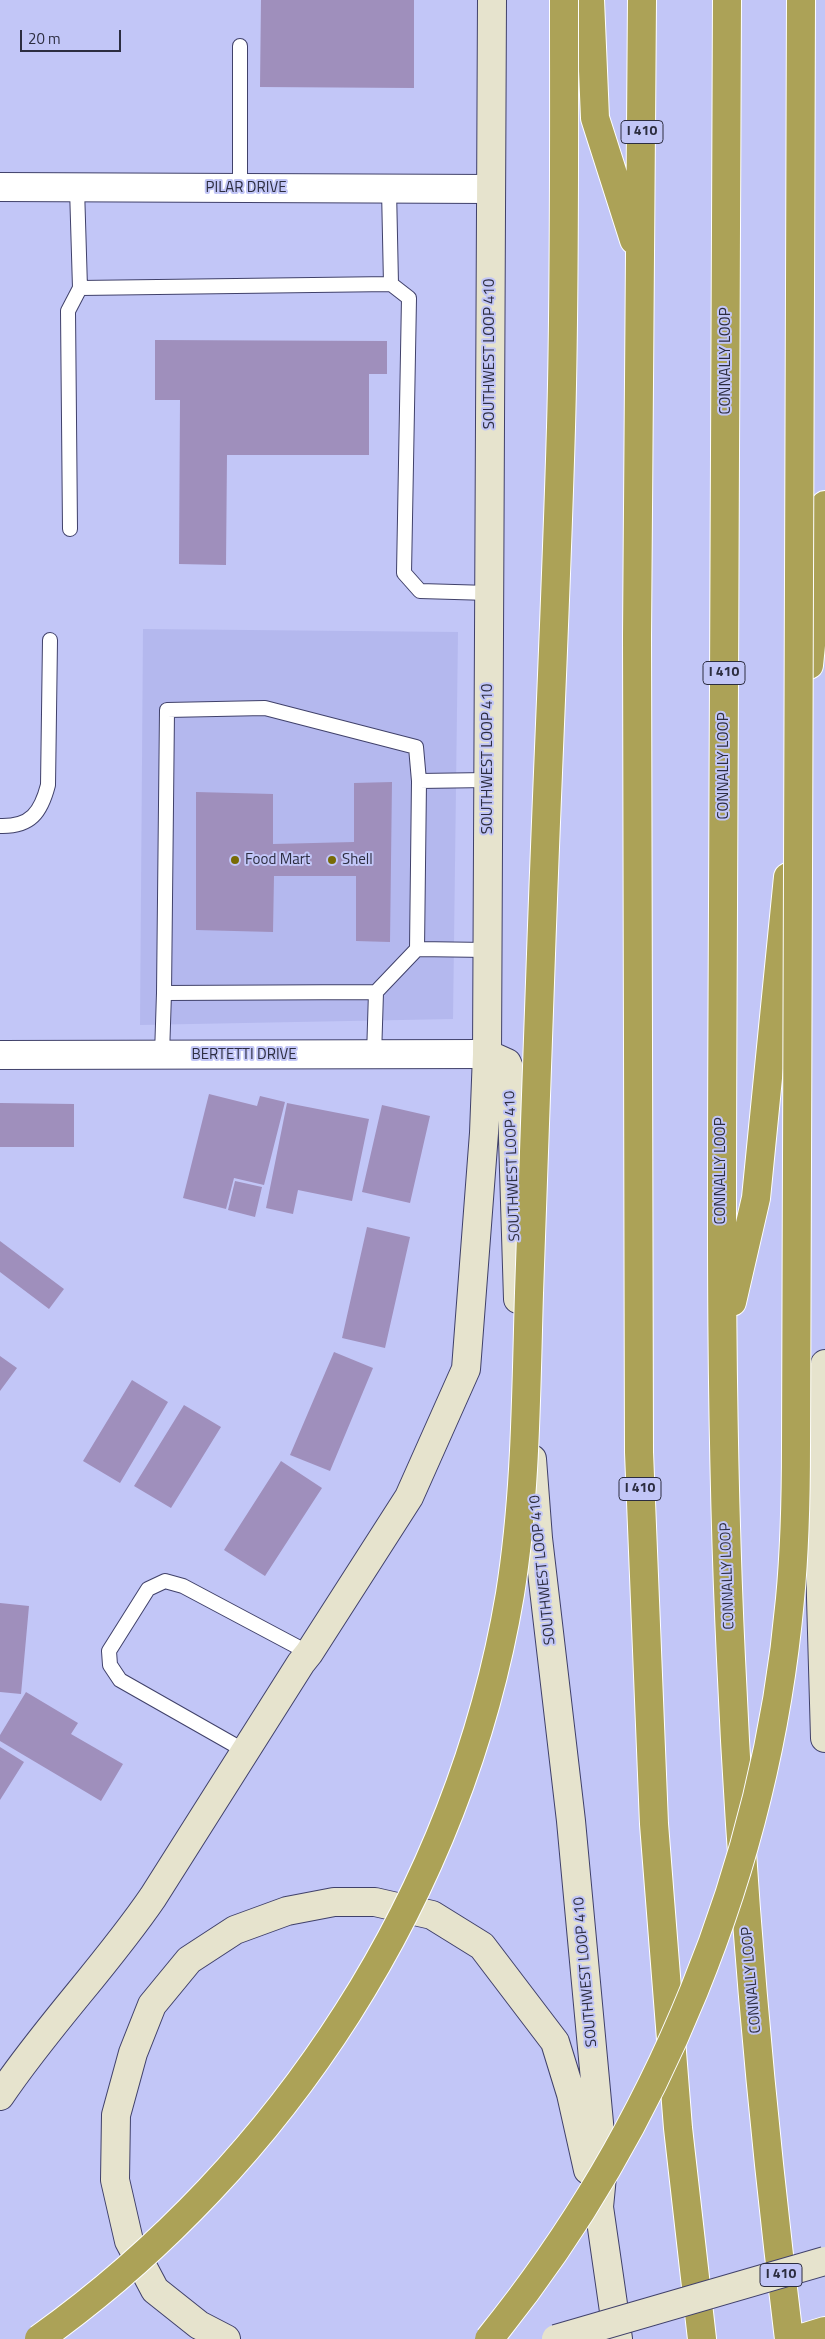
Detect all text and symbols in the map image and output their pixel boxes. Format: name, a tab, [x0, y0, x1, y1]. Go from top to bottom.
scale bar	[22, 20, 124, 52]
text: 20 m	[28, 27, 61, 50]
road number: I 410	[621, 120, 663, 144]
street label: PILAR DRIVE	[206, 179, 286, 197]
street label: SOUTHWEST LOOP 410	[481, 279, 499, 429]
street label: CONNALLY LOOP	[717, 307, 735, 415]
road number: I 410	[703, 661, 745, 684]
street label: SOUTHWEST LOOP 410	[479, 684, 497, 834]
street label: CONNALLY LOOP	[715, 712, 733, 820]
place label: Food Mart	[245, 851, 310, 869]
place label: Shell	[342, 851, 373, 869]
marker: Food Mart	[229, 854, 241, 866]
marker: Shell	[326, 854, 338, 866]
street label: BERTETTI DRIVE	[191, 1046, 297, 1064]
street label: SOUTHWEST LOOP 410	[501, 1090, 525, 1242]
street label: CONNALLY LOOP	[712, 1117, 730, 1225]
road number: I 410	[619, 1478, 661, 1500]
street label: SOUTHWEST LOOP 410	[526, 1494, 560, 1646]
street label: CONNALLY LOOP	[717, 1522, 739, 1630]
street label: SOUTHWEST LOOP 410	[570, 1896, 602, 2048]
street label: CONNALLY LOOP	[738, 1926, 766, 2034]
road number: I 410	[760, 2264, 802, 2286]

